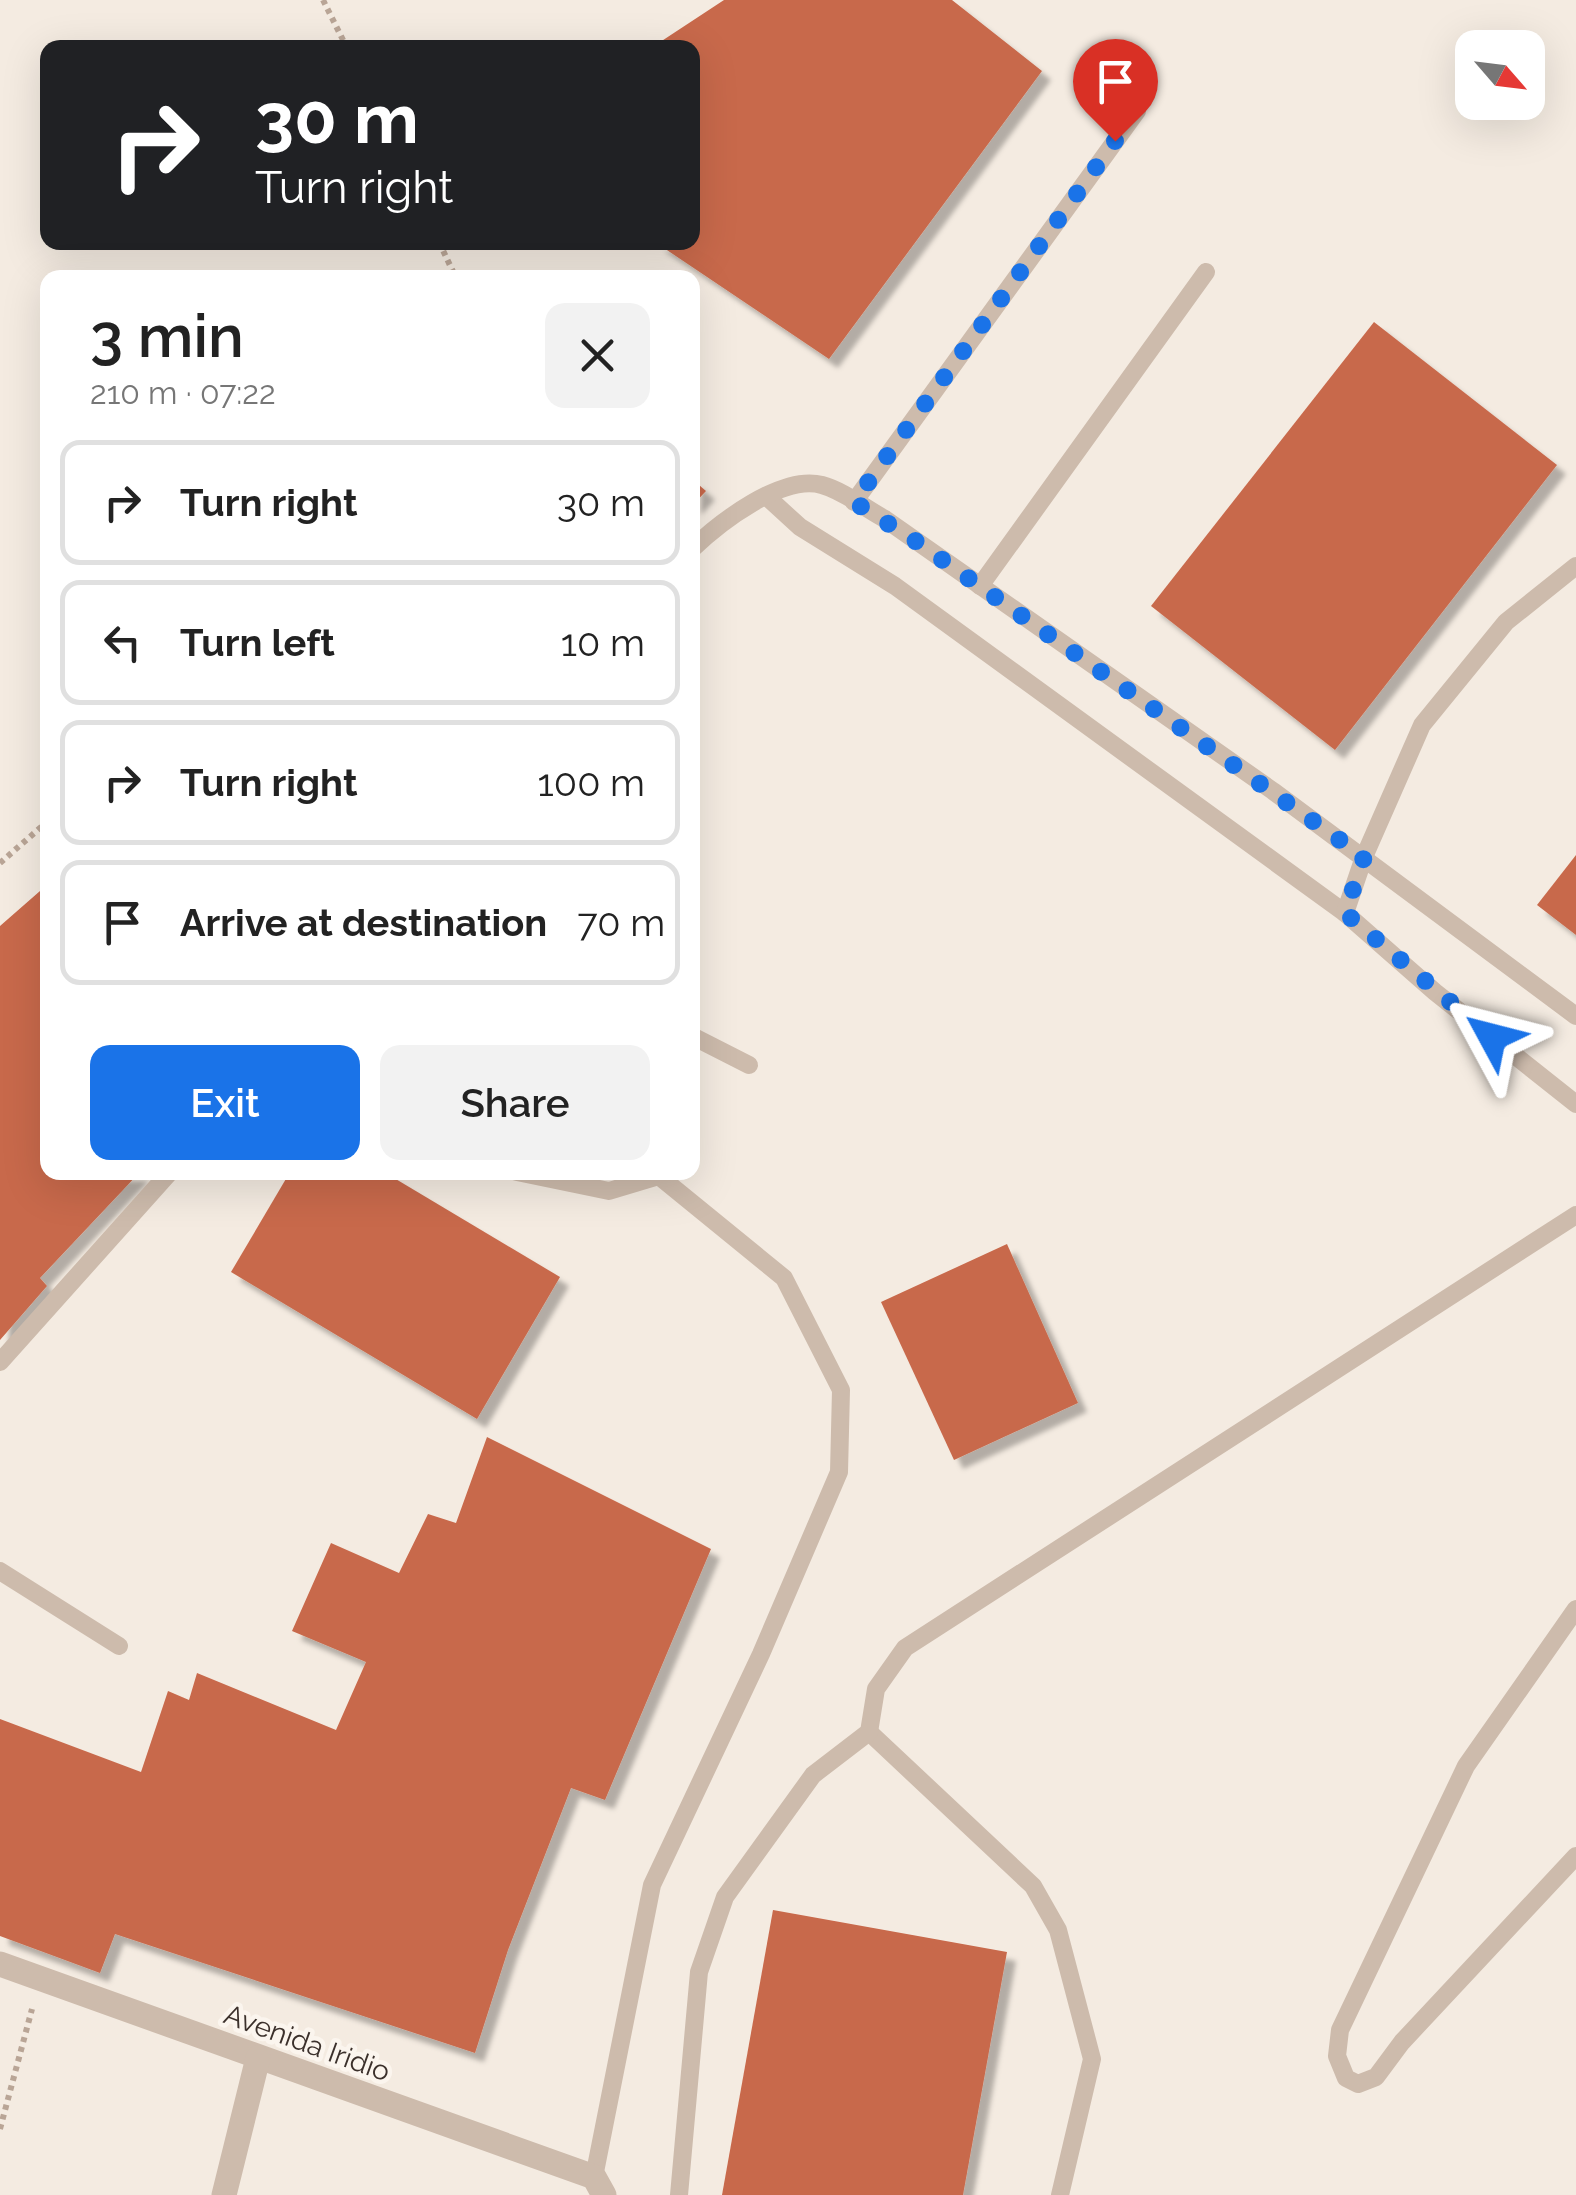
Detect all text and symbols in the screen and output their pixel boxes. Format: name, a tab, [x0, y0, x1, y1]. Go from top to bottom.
north arrow	[1455, 30, 1545, 120]
map controls	[1455, 30, 1545, 120]
pin	[1073, 39, 1158, 142]
icon: arrive	[1088, 54, 1143, 109]
text: 30 m	[255, 77, 419, 159]
icon: right	[90, 80, 220, 210]
text: Turn right	[255, 161, 453, 214]
text: 3 min	[90, 301, 244, 371]
button: close	[545, 303, 650, 408]
text: 210 m · 07:22	[90, 374, 276, 411]
icon: right	[95, 475, 150, 530]
text: Turn right	[180, 480, 357, 525]
text: 30 m	[557, 480, 645, 525]
icon: left	[95, 615, 150, 670]
text: Turn left	[180, 620, 335, 665]
text: 10 m	[561, 620, 645, 665]
icon: right	[95, 755, 150, 810]
text: Turn right	[180, 760, 357, 805]
text: 100 m	[538, 760, 645, 805]
icon: arrive	[95, 895, 150, 950]
text: Arrive at destination	[180, 900, 547, 945]
text: 70 m	[577, 900, 665, 945]
position arrow	[1440, 985, 1544, 1089]
button: Exit	[90, 1045, 360, 1160]
button: Share	[380, 1045, 650, 1160]
street label: Avenida Iridio	[220, 1998, 394, 2088]

